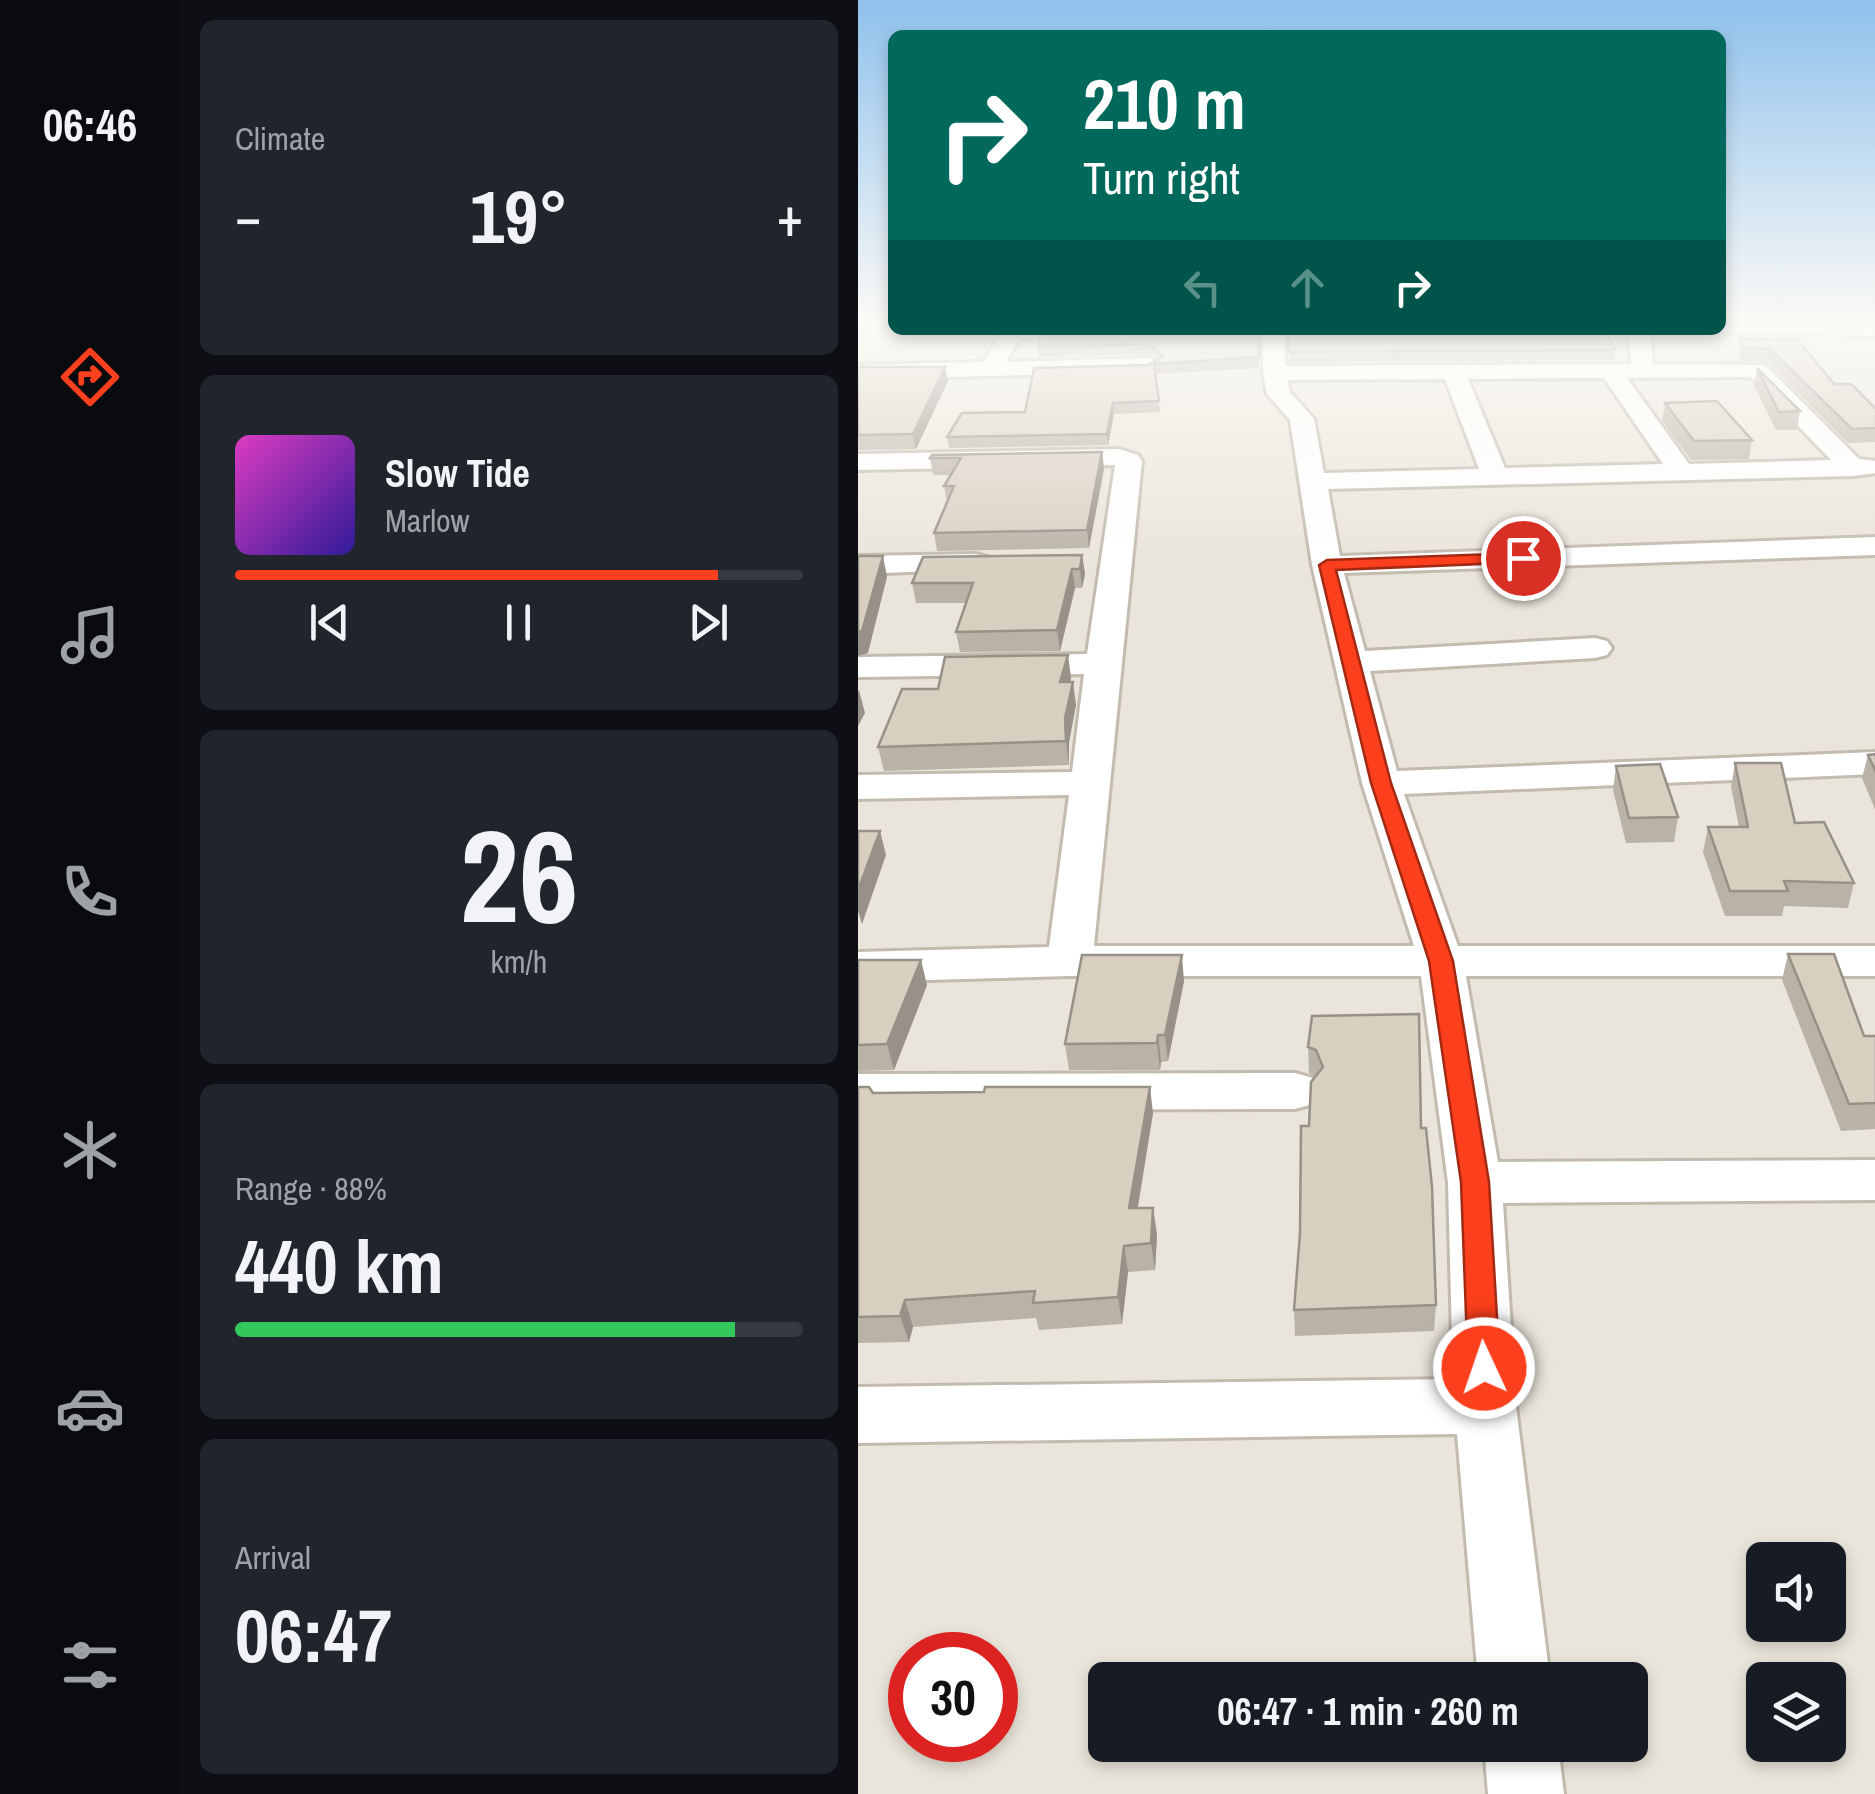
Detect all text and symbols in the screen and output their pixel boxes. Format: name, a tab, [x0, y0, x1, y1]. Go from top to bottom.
text: 210 m	[1083, 57, 1246, 151]
icon: right	[918, 70, 1048, 200]
text: 06:46	[43, 94, 137, 155]
text: Climate	[235, 117, 325, 160]
text: Turn right	[1083, 147, 1240, 208]
text: 19°	[470, 165, 568, 266]
text: −	[235, 179, 261, 253]
text: +	[777, 179, 803, 253]
icon: left	[1175, 260, 1230, 315]
icon: ahead	[1280, 260, 1335, 315]
icon: right	[1385, 260, 1440, 315]
icon: directions	[55, 342, 125, 412]
text: Slow Tide	[385, 448, 530, 499]
text: Marlow	[385, 499, 470, 542]
pin	[1481, 516, 1566, 601]
icon: arrive	[1496, 531, 1551, 586]
icon: previous	[302, 595, 357, 650]
icon: pause	[491, 595, 546, 650]
icon: next	[681, 595, 736, 650]
icon: music	[55, 600, 125, 670]
text: 26	[460, 787, 578, 963]
icon: phone	[55, 857, 125, 927]
text: km/h	[491, 940, 547, 983]
icon: climate	[55, 1115, 125, 1185]
text: Range · 88%	[235, 1167, 387, 1210]
text: 440 km	[235, 1215, 444, 1316]
position arrow	[1432, 1316, 1536, 1420]
icon: car	[55, 1373, 125, 1443]
text: Arrival	[235, 1536, 311, 1579]
map controls	[1746, 1542, 1846, 1762]
button: sound	[1746, 1542, 1846, 1642]
text: 06:47	[235, 1584, 392, 1685]
icon: filters	[55, 1630, 125, 1700]
speed limit sign: 30	[888, 1632, 1018, 1762]
button: layers	[1746, 1662, 1846, 1762]
text: 06:47 · 1 min · 260 m	[1217, 1686, 1519, 1737]

